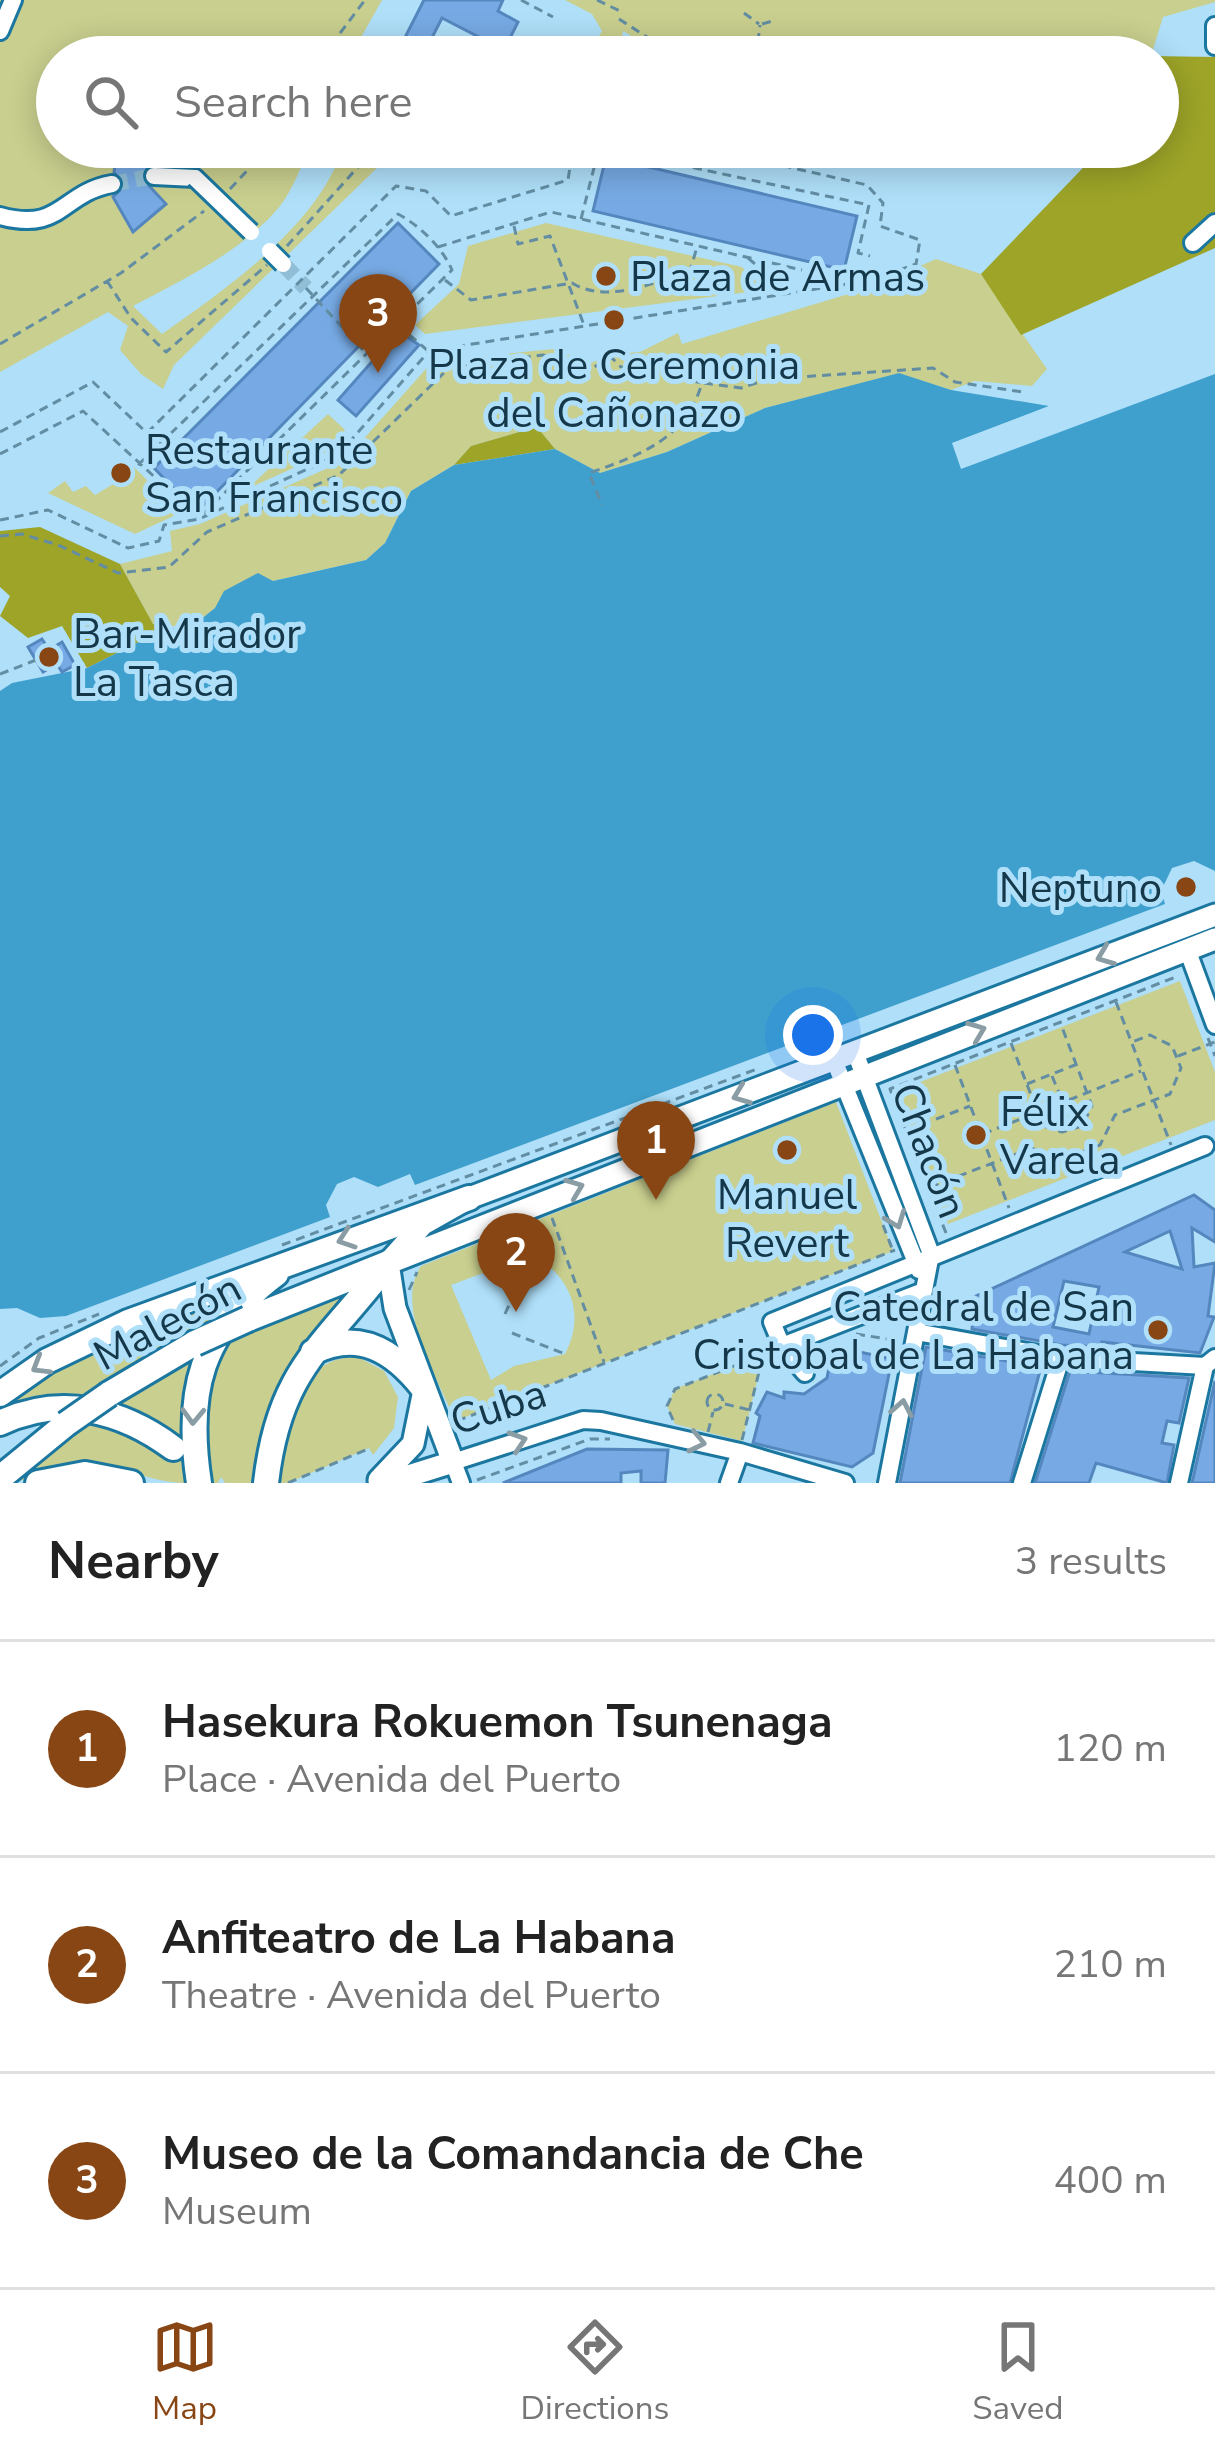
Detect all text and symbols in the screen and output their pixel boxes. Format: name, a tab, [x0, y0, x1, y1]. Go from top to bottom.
search box	[36, 36, 1179, 168]
icon: search	[78, 69, 144, 135]
text: Search here	[174, 72, 413, 133]
place label: Plaza de Armas	[630, 249, 925, 306]
marker: Plaza de Armas	[593, 263, 619, 289]
pin: 3	[339, 274, 417, 373]
marker: Plaza de Ceremonia del Cañonazo	[601, 307, 627, 333]
place label: Plaza de Ceremonia del Cañonazo	[428, 337, 800, 442]
place label: Restaurante San Francisco	[145, 422, 403, 527]
marker: Restaurante San Francisco	[108, 460, 134, 486]
place label: Bar-Mirador La Tasca	[73, 606, 301, 711]
marker: Bar-Mirador La Tasca	[36, 644, 62, 670]
place label: Neptuno	[999, 860, 1162, 917]
marker: Neptuno	[1173, 874, 1199, 900]
one-way arrow	[1096, 942, 1117, 967]
your location	[783, 1005, 843, 1065]
one-way arrow	[965, 1021, 986, 1045]
street label: Chacón	[877, 1075, 980, 1226]
one-way arrow	[731, 1080, 752, 1105]
place label: Félix Varela	[999, 1084, 1121, 1189]
pin: 1	[617, 1101, 695, 1200]
marker: Félix Varela	[963, 1122, 989, 1148]
marker: Manuel Revert	[774, 1137, 800, 1163]
place label: Manuel Revert	[717, 1167, 858, 1272]
one-way arrow	[563, 1178, 584, 1203]
one-way arrow	[881, 1208, 906, 1229]
pin: 2	[477, 1213, 555, 1312]
one-way arrow	[336, 1225, 357, 1250]
street label: Malecón	[84, 1260, 251, 1385]
place label: Catedral de San Cristobal de La Habana	[693, 1279, 1134, 1384]
marker: Catedral de San Cristobal de La Habana	[1145, 1317, 1171, 1343]
one-way arrow	[31, 1352, 53, 1374]
street label: Cuba	[443, 1365, 554, 1450]
one-way arrow	[888, 1398, 914, 1418]
one-way arrow	[180, 1407, 206, 1426]
one-way arrow	[687, 1429, 707, 1454]
one-way arrow	[507, 1430, 528, 1455]
text: Nearby	[48, 1526, 219, 1596]
text: 3 results	[1015, 1535, 1167, 1588]
text: Hasekura Rokuemon Tsunenaga	[162, 1692, 833, 1753]
text: 1	[75, 1722, 99, 1775]
text: 120 m	[1053, 1722, 1167, 1775]
text: Place · Avenida del Puerto	[162, 1753, 621, 1806]
text: Anfiteatro de La Habana	[162, 1908, 676, 1969]
text: 2	[75, 1938, 99, 1991]
text: 210 m	[1053, 1938, 1167, 1991]
text: Theatre · Avenida del Puerto	[162, 1969, 661, 2022]
text: Museo de la Comandancia de Che	[162, 2124, 864, 2185]
text: 3	[75, 2154, 99, 2207]
text: 400 m	[1053, 2154, 1167, 2207]
text: Museum	[162, 2185, 312, 2238]
tab: Map	[152, 2314, 218, 2431]
tab: Directions	[521, 2314, 669, 2431]
tab: Saved	[972, 2314, 1063, 2431]

